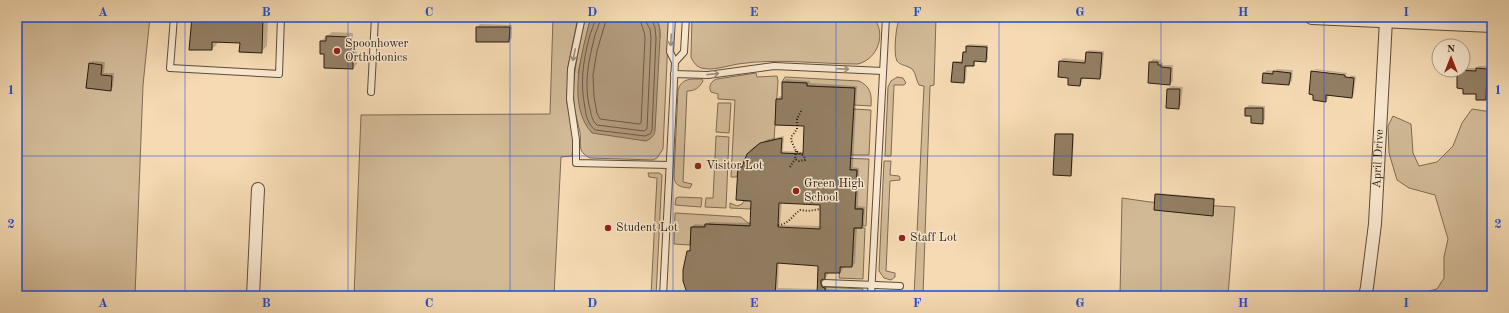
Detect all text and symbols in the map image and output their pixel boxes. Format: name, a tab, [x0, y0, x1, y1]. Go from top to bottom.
text: A	[98, 6, 108, 19]
text: B	[261, 6, 271, 19]
text: C	[425, 6, 433, 19]
text: D	[587, 6, 597, 19]
text: E	[750, 6, 759, 19]
text: F	[913, 6, 922, 19]
text: G	[1075, 6, 1085, 19]
text: H	[1238, 6, 1249, 19]
text: I	[1403, 6, 1409, 19]
one-way arrow	[667, 33, 675, 46]
place label: Spoonhower Orthodonics	[345, 38, 409, 64]
north arrow	[1431, 38, 1471, 78]
text: N	[1447, 44, 1456, 55]
marker: Spoonhower Orthodonics	[332, 46, 342, 56]
one-way arrow	[570, 48, 578, 61]
one-way arrow	[836, 65, 849, 73]
one-way arrow	[706, 70, 719, 78]
text: 1	[7, 84, 15, 97]
text: 1	[1494, 84, 1502, 97]
street label: April Drive	[1371, 129, 1386, 189]
place label: Visitor Lot	[706, 160, 763, 172]
marker: Visitor Lot	[693, 161, 703, 171]
place label: Green High School	[804, 178, 865, 204]
marker: Green High School	[791, 186, 801, 196]
text: 2	[7, 218, 15, 231]
text: 2	[1494, 218, 1502, 231]
place label: Student Lot	[616, 222, 678, 234]
marker: Student Lot	[603, 223, 613, 233]
place label: Staff Lot	[910, 232, 957, 244]
marker: Staff Lot	[897, 233, 907, 243]
text: A	[98, 297, 108, 310]
text: B	[261, 297, 271, 310]
text: C	[425, 297, 433, 310]
text: D	[587, 297, 597, 310]
text: E	[750, 297, 759, 310]
text: F	[913, 297, 922, 310]
text: G	[1075, 297, 1085, 310]
text: H	[1238, 297, 1249, 310]
text: I	[1403, 297, 1409, 310]

